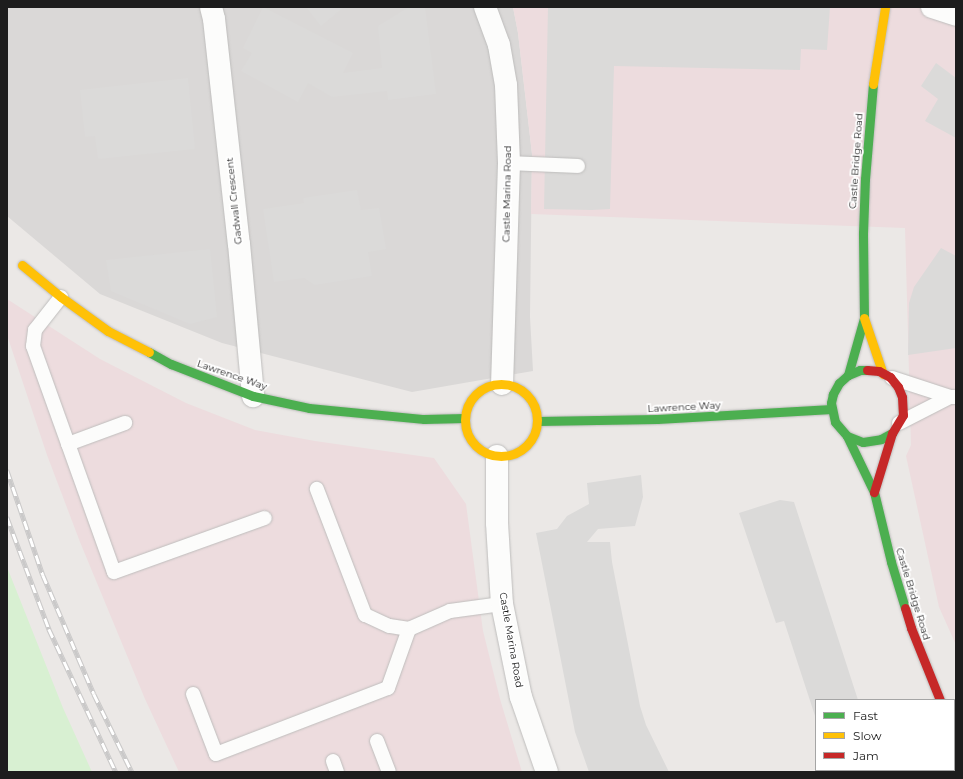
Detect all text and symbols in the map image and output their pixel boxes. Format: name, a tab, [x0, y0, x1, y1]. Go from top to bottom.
street label: Castle Bridge Road	[847, 113, 865, 209]
street label: Castle Marina Road	[500, 146, 514, 242]
street label: Gadwall Crescent	[223, 157, 245, 245]
street label: Lawrence Way	[196, 357, 268, 393]
street label: Lawrence Way	[647, 399, 721, 415]
street label: Castle Bridge Road	[893, 546, 933, 642]
street label: Castle Marina Road	[497, 591, 525, 689]
legend	[815, 699, 955, 771]
text: Fast	[853, 708, 878, 723]
text: Slow	[853, 728, 882, 743]
text: Jam	[853, 748, 879, 763]

